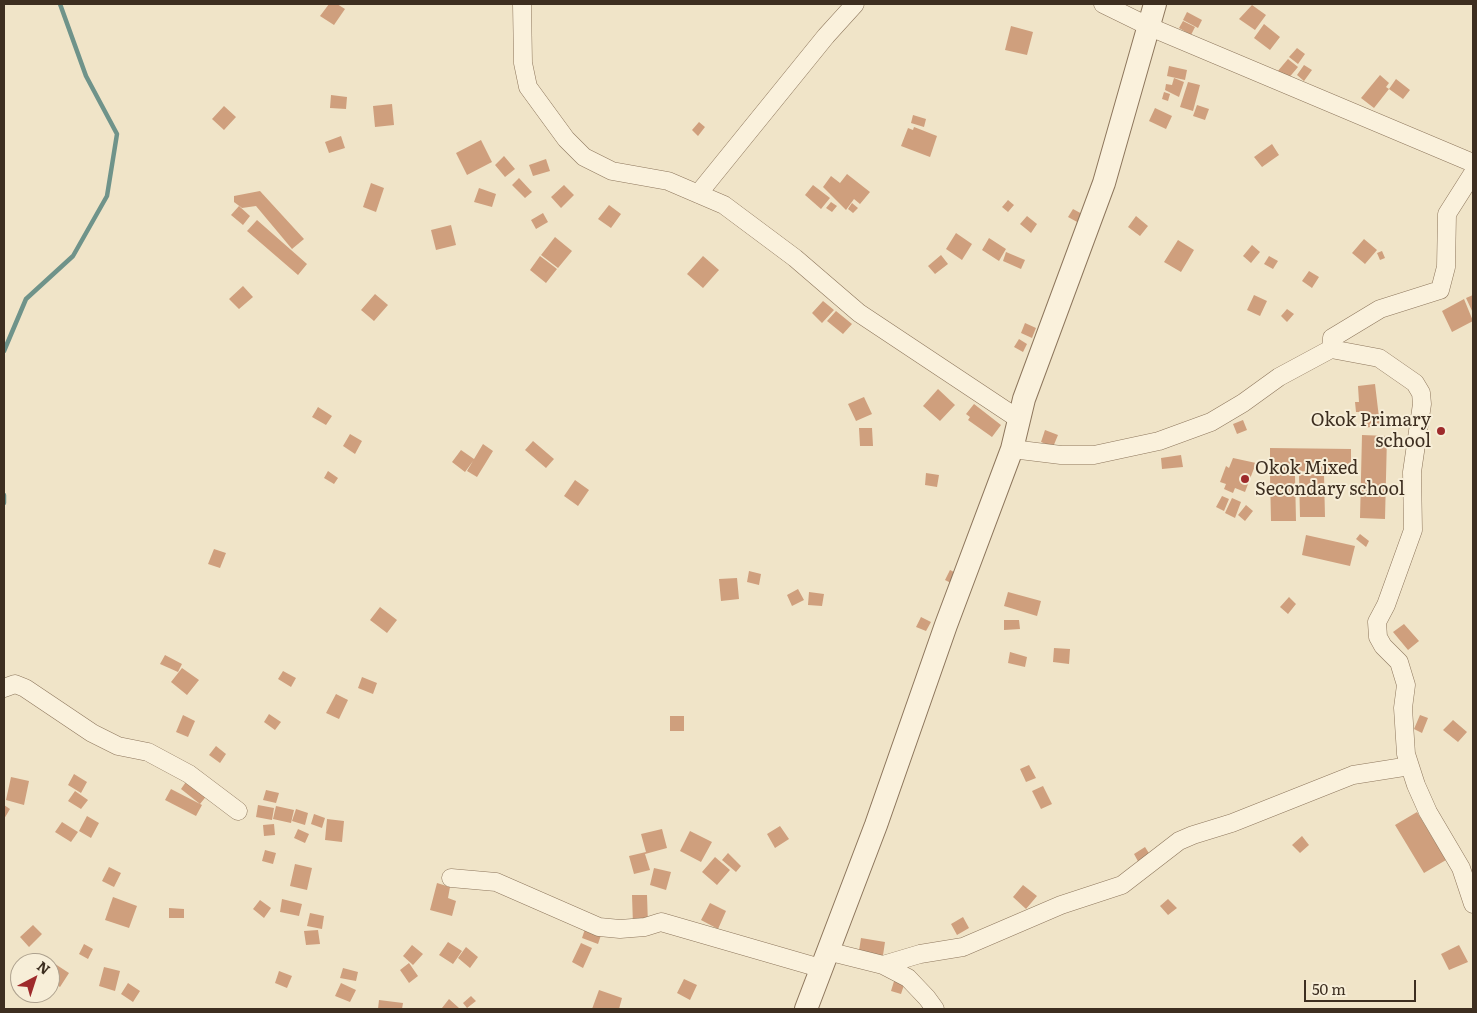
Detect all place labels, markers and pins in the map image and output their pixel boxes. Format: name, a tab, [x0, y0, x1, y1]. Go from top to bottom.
place label: Okok Primary school	[1311, 410, 1431, 452]
marker: Okok Primary school	[1435, 425, 1447, 437]
place label: Okok Mixed Secondary school	[1255, 458, 1405, 500]
marker: Okok Mixed Secondary school	[1239, 473, 1251, 485]

